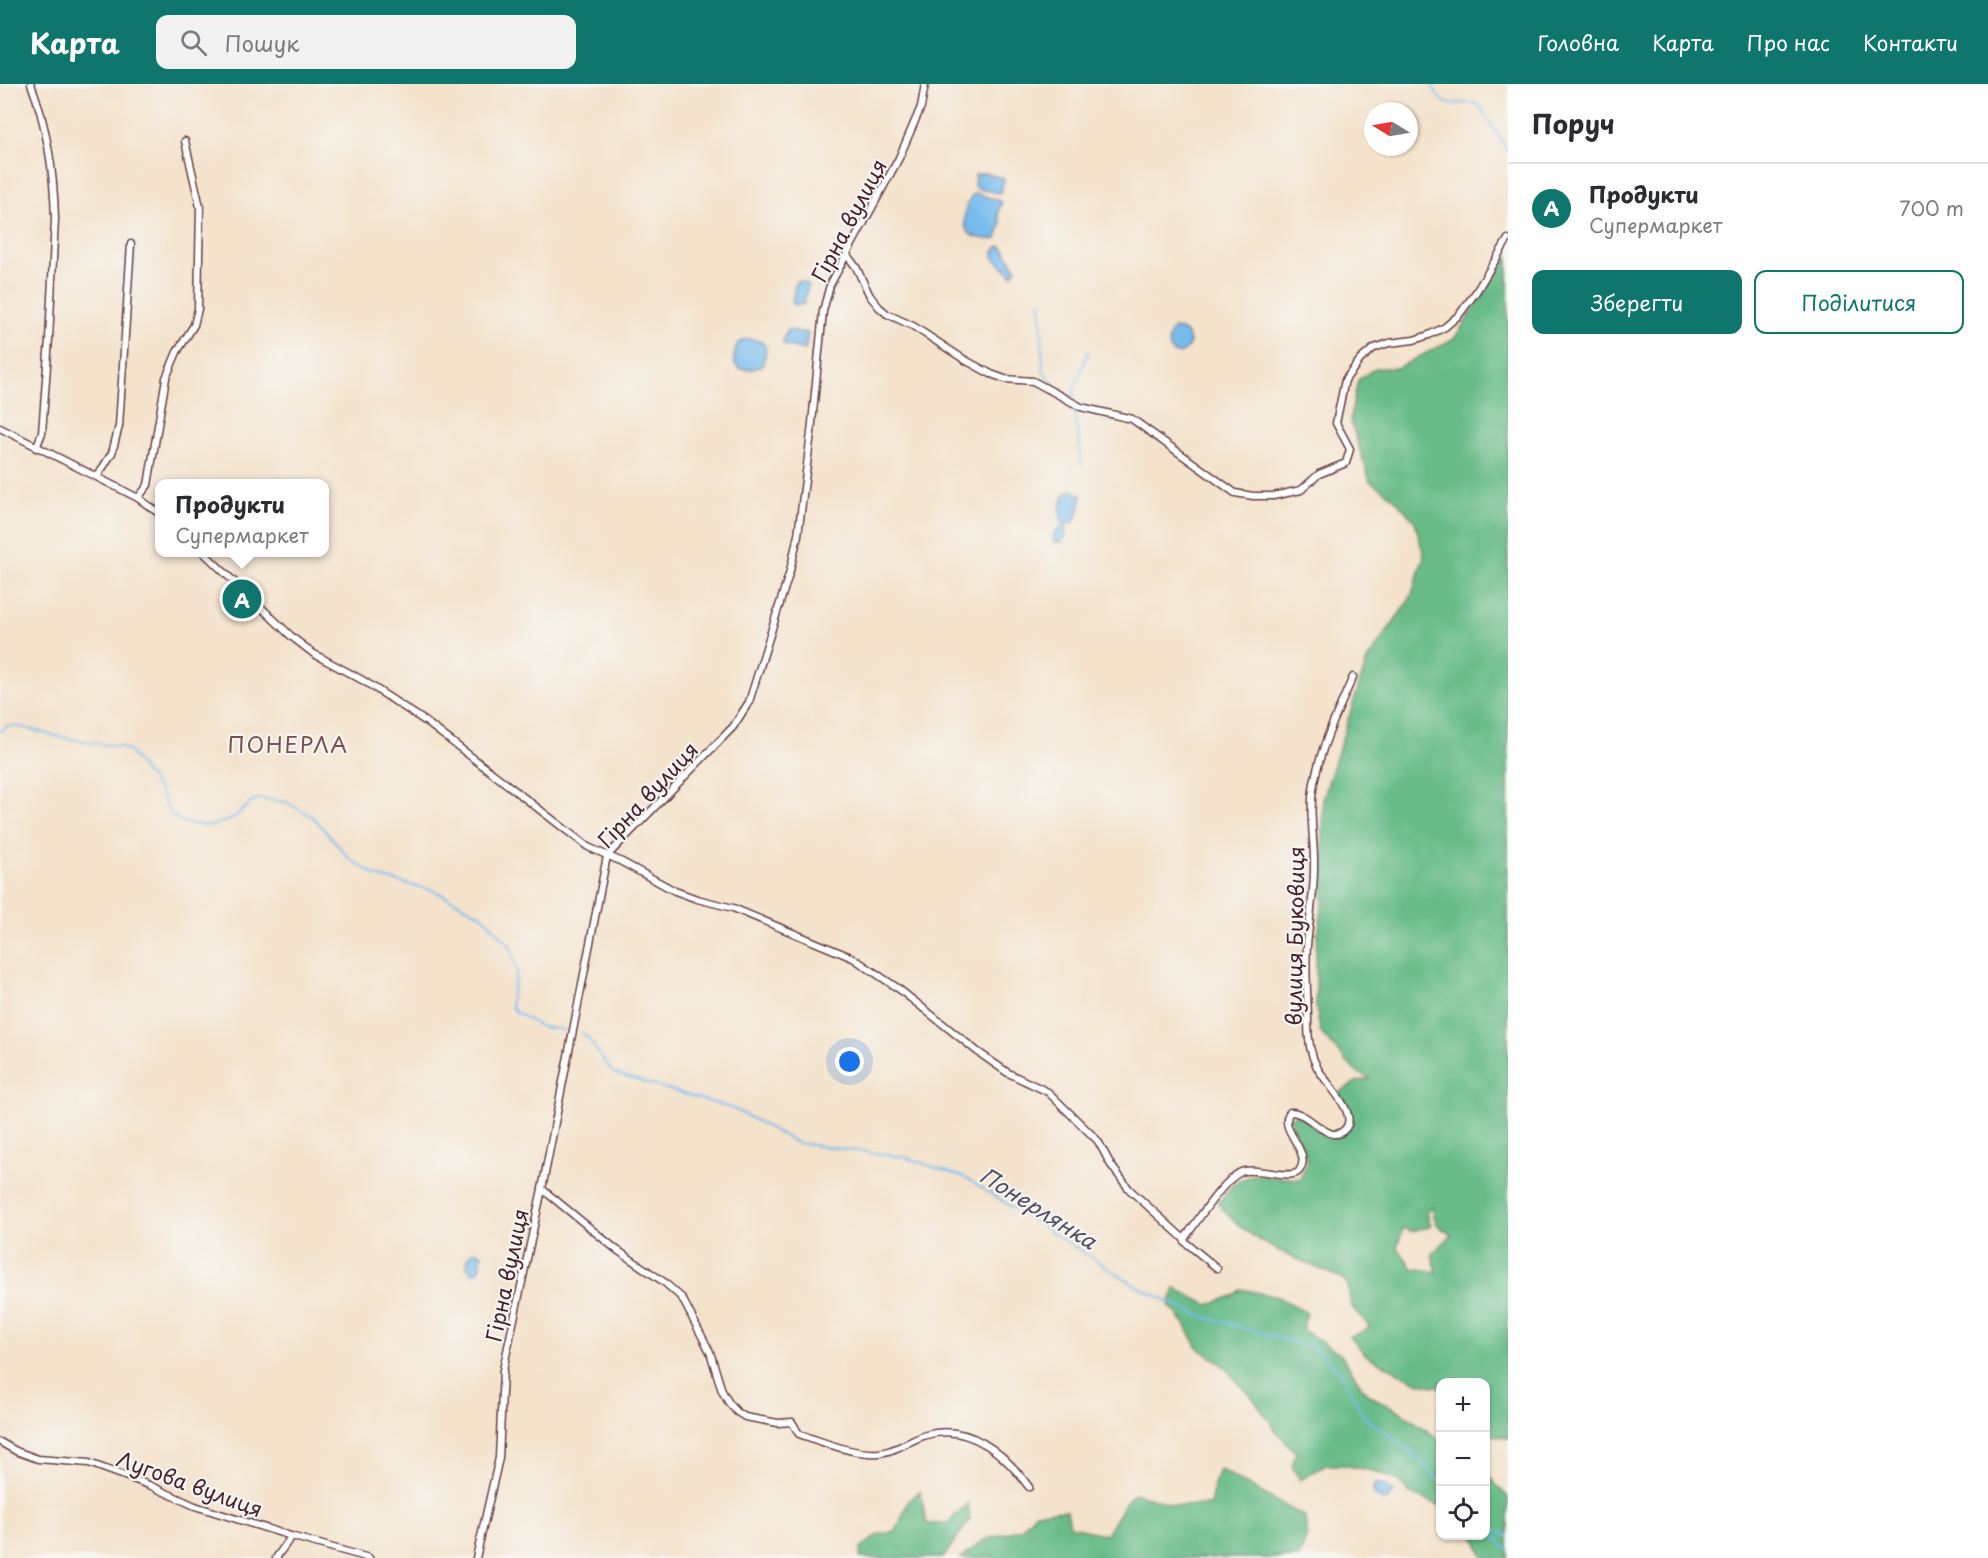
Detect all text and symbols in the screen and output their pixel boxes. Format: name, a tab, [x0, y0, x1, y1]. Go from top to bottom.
search box	[156, 15, 576, 69]
text: Карта	[30, 21, 120, 64]
icon: search	[177, 26, 210, 59]
text: Пошук	[225, 26, 299, 59]
text: Головна	[1538, 26, 1619, 58]
text: Карта	[1652, 26, 1714, 58]
text: Про нас	[1747, 26, 1830, 58]
text: Контакти	[1863, 26, 1958, 58]
north arrow	[1364, 102, 1418, 156]
text: Поруч	[1532, 104, 1615, 143]
street label: Гірна вулиця	[802, 153, 894, 287]
text: Продукти	[1589, 177, 1699, 210]
text: A	[1544, 193, 1559, 223]
text: 700 m	[1899, 193, 1964, 223]
text: Супермаркет	[1589, 210, 1722, 240]
button: Зберегти	[1532, 270, 1742, 334]
button: Поділитися	[1754, 270, 1964, 334]
popup	[155, 479, 329, 557]
text: Продукти	[175, 487, 285, 520]
text: Супермаркет	[175, 520, 309, 550]
pin: A	[222, 576, 262, 622]
district label: ПОНЕРЛА	[227, 727, 349, 760]
street label: Гірна вулиця	[589, 734, 705, 854]
street label: вулиця Буковиця	[1276, 846, 1312, 1026]
your location	[835, 1047, 864, 1076]
water label: Понерлянка	[974, 1158, 1105, 1257]
street label: Гірна вулиця	[476, 1206, 536, 1344]
map controls	[1436, 1378, 1490, 1540]
button: +	[1436, 1378, 1490, 1432]
button: −	[1436, 1432, 1490, 1486]
street label: Лугова вулиця	[113, 1442, 267, 1524]
button: locate	[1436, 1486, 1490, 1540]

